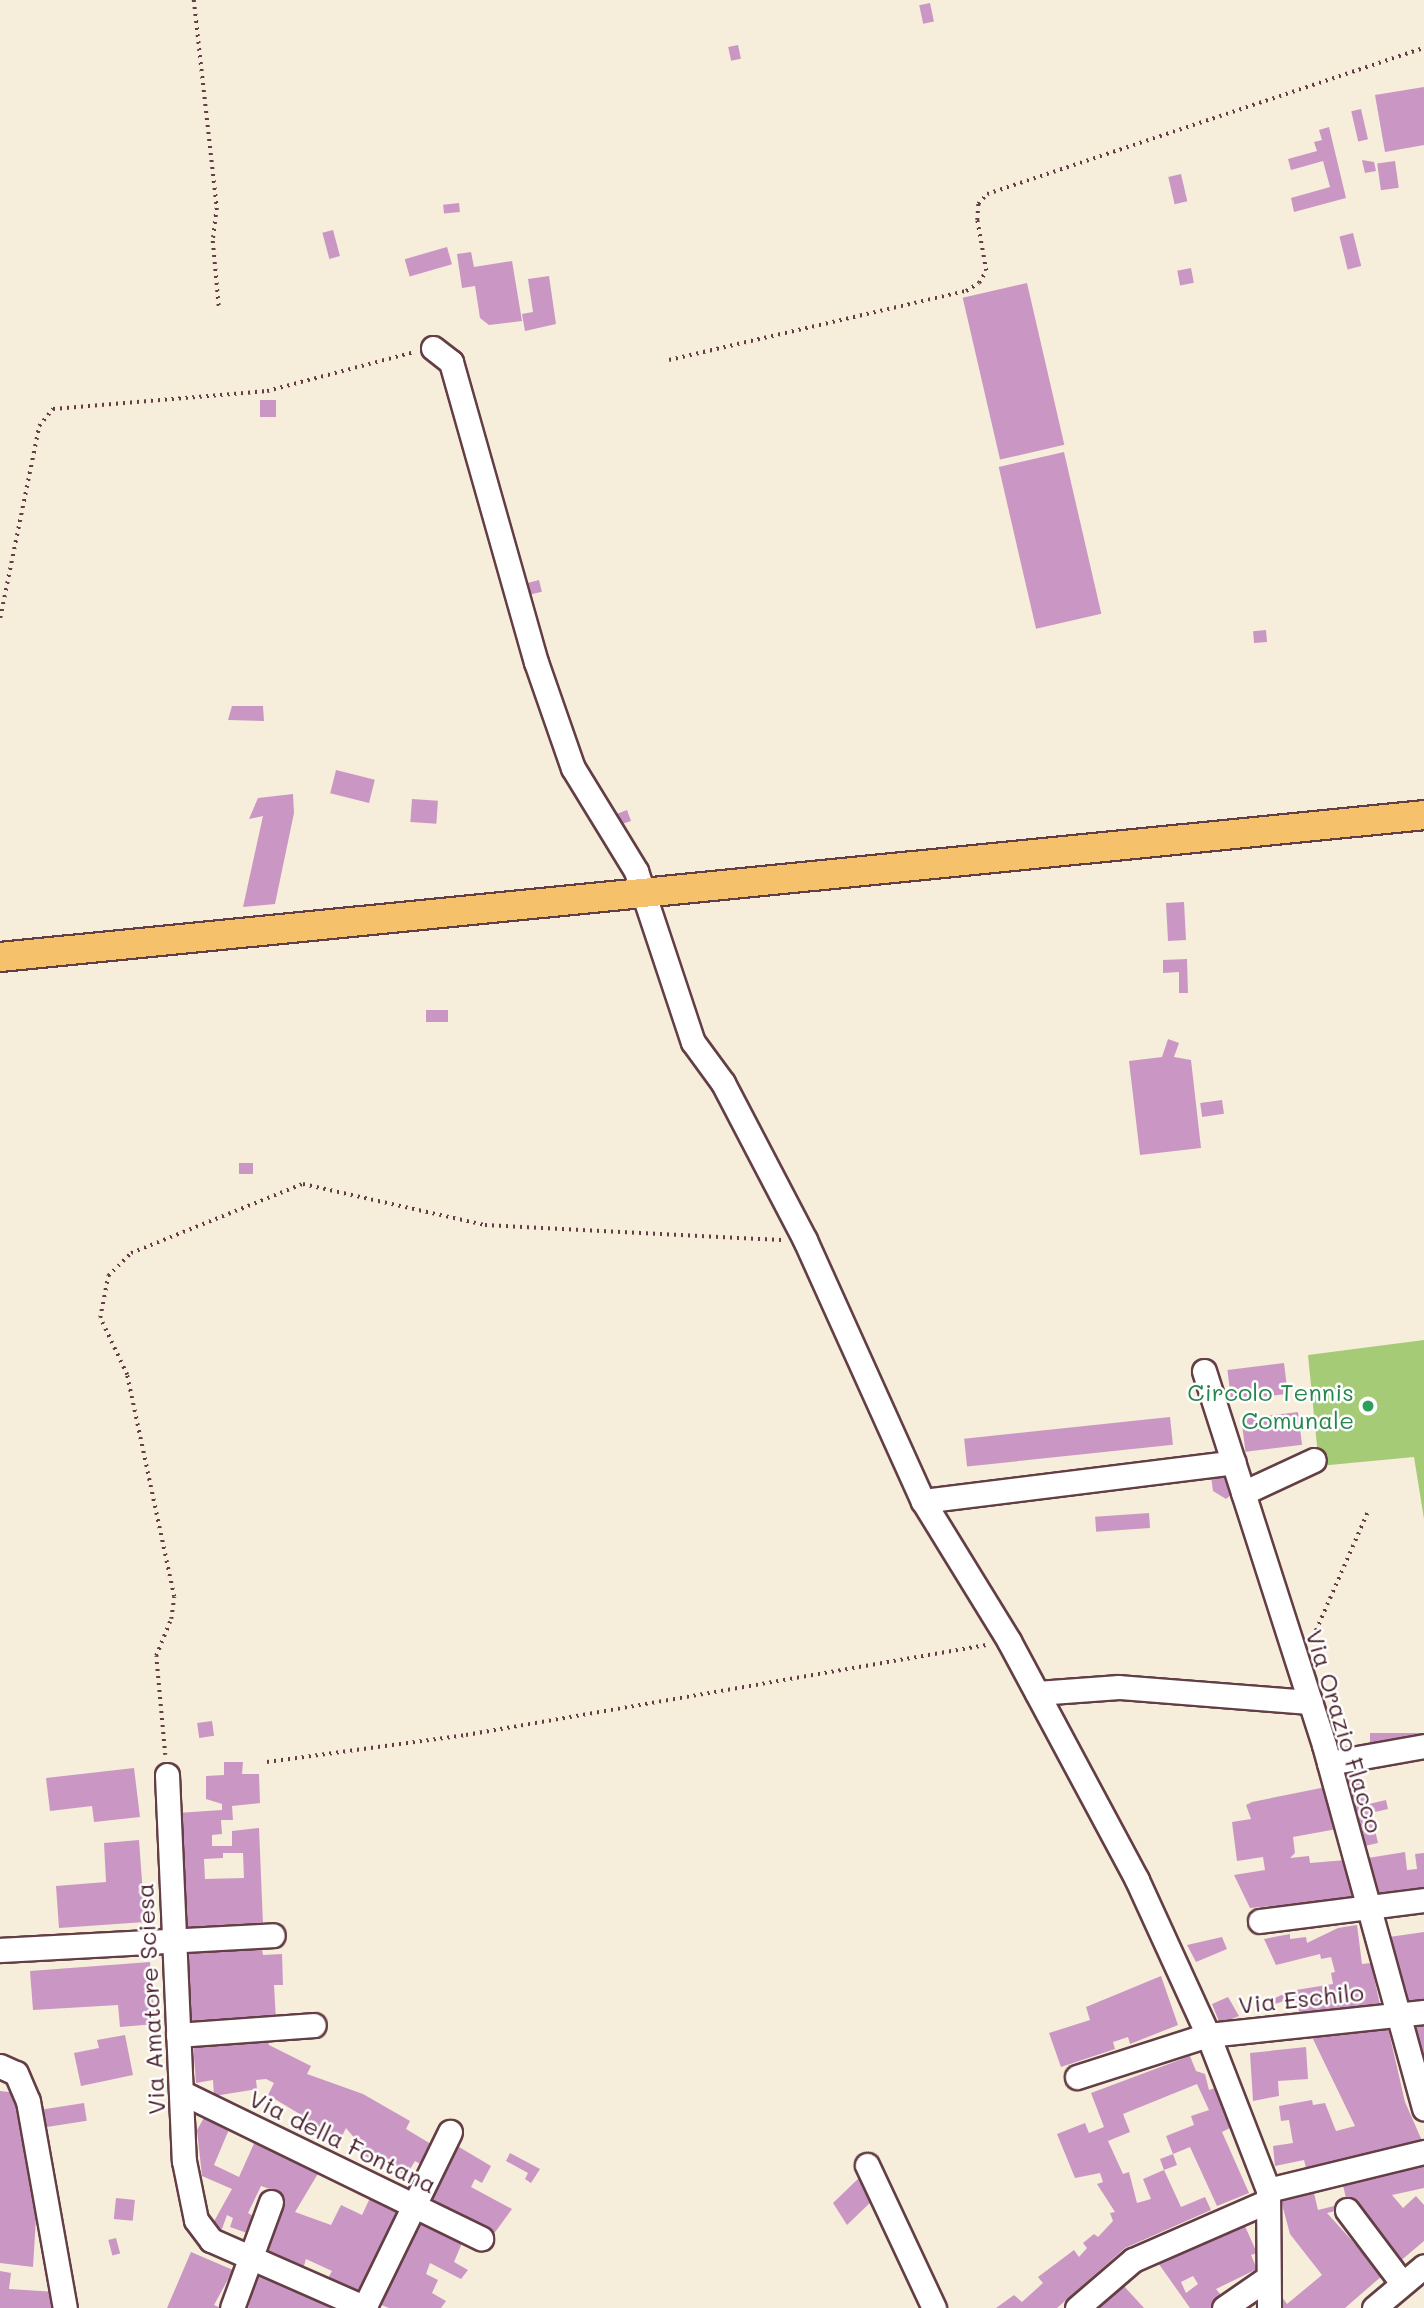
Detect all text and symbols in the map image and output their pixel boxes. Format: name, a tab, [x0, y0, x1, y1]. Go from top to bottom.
place label: Circolo Tennis Comunale	[1187, 1378, 1354, 1434]
marker: Circolo Tennis Comunale	[1360, 1398, 1376, 1414]
street label: Via Orazio Flacco	[1300, 1626, 1390, 1836]
street label: Via Amatore Sciesa	[130, 1882, 170, 2116]
street label: Via Eschilo	[1237, 1977, 1365, 2019]
street label: Via della Fontana	[245, 2083, 441, 2199]

